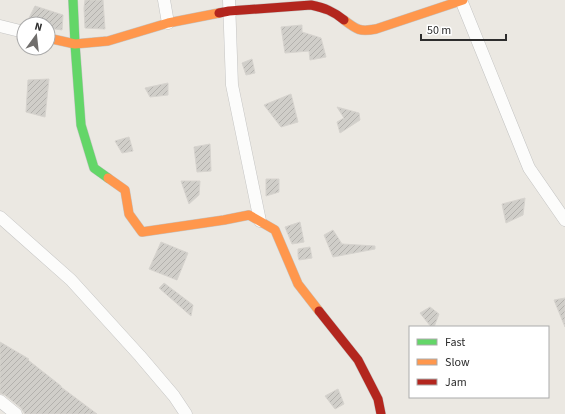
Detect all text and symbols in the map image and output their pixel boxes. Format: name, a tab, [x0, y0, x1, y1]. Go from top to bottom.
north arrow	[16, 16, 56, 56]
scale bar	[421, 16, 506, 42]
text: N	[33, 19, 44, 35]
text: 50 m	[427, 22, 451, 39]
legend	[409, 326, 549, 398]
text: Fast	[445, 334, 465, 351]
text: Slow	[445, 354, 470, 371]
text: Jam	[445, 374, 467, 391]

